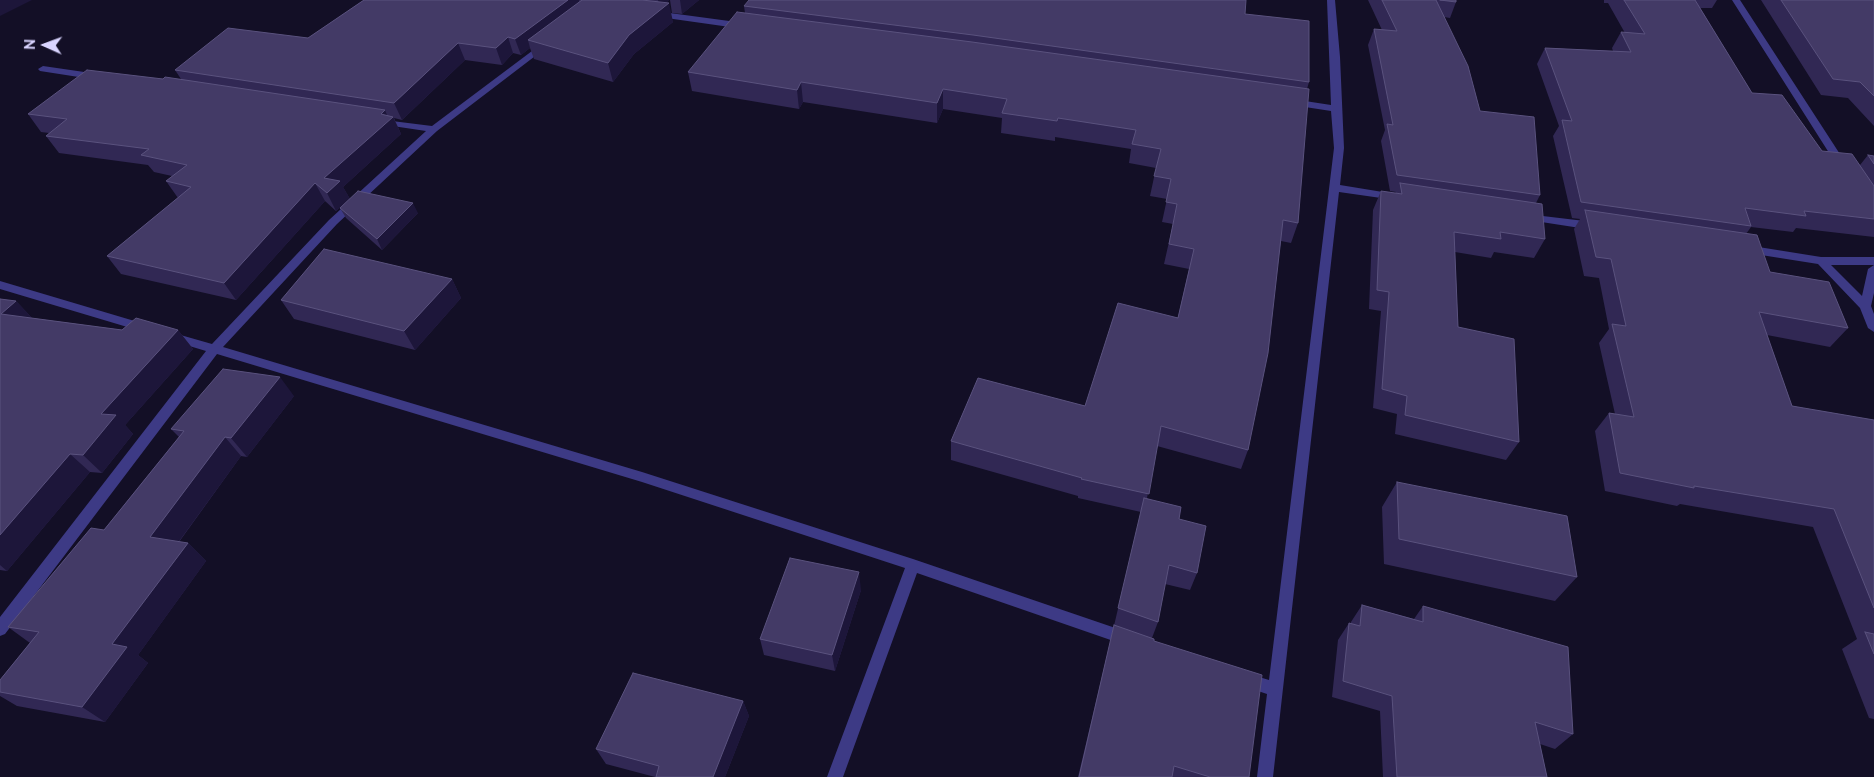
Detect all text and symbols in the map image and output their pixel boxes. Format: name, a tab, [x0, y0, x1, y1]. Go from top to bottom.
north arrow	[20, 20, 70, 70]
text: N	[22, 39, 38, 50]

